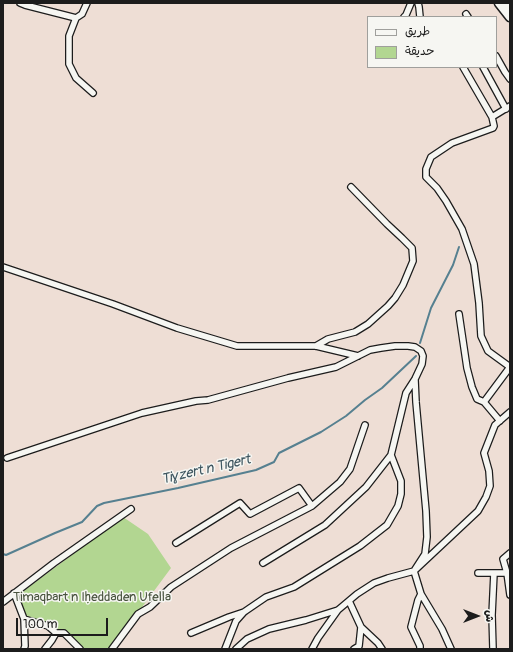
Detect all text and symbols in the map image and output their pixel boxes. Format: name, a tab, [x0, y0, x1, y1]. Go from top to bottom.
legend	[367, 16, 497, 68]
text: طريق	[405, 24, 430, 39]
text: حديقة	[405, 44, 434, 59]
water label: Tiɣzert n Tigert	[160, 452, 252, 488]
park label: Timaqbart n Iḥeddaden Ufella	[13, 590, 171, 606]
north arrow	[457, 596, 497, 636]
scale bar	[18, 610, 110, 636]
text: ش	[483, 610, 496, 622]
text: 100 m	[23, 617, 57, 632]

